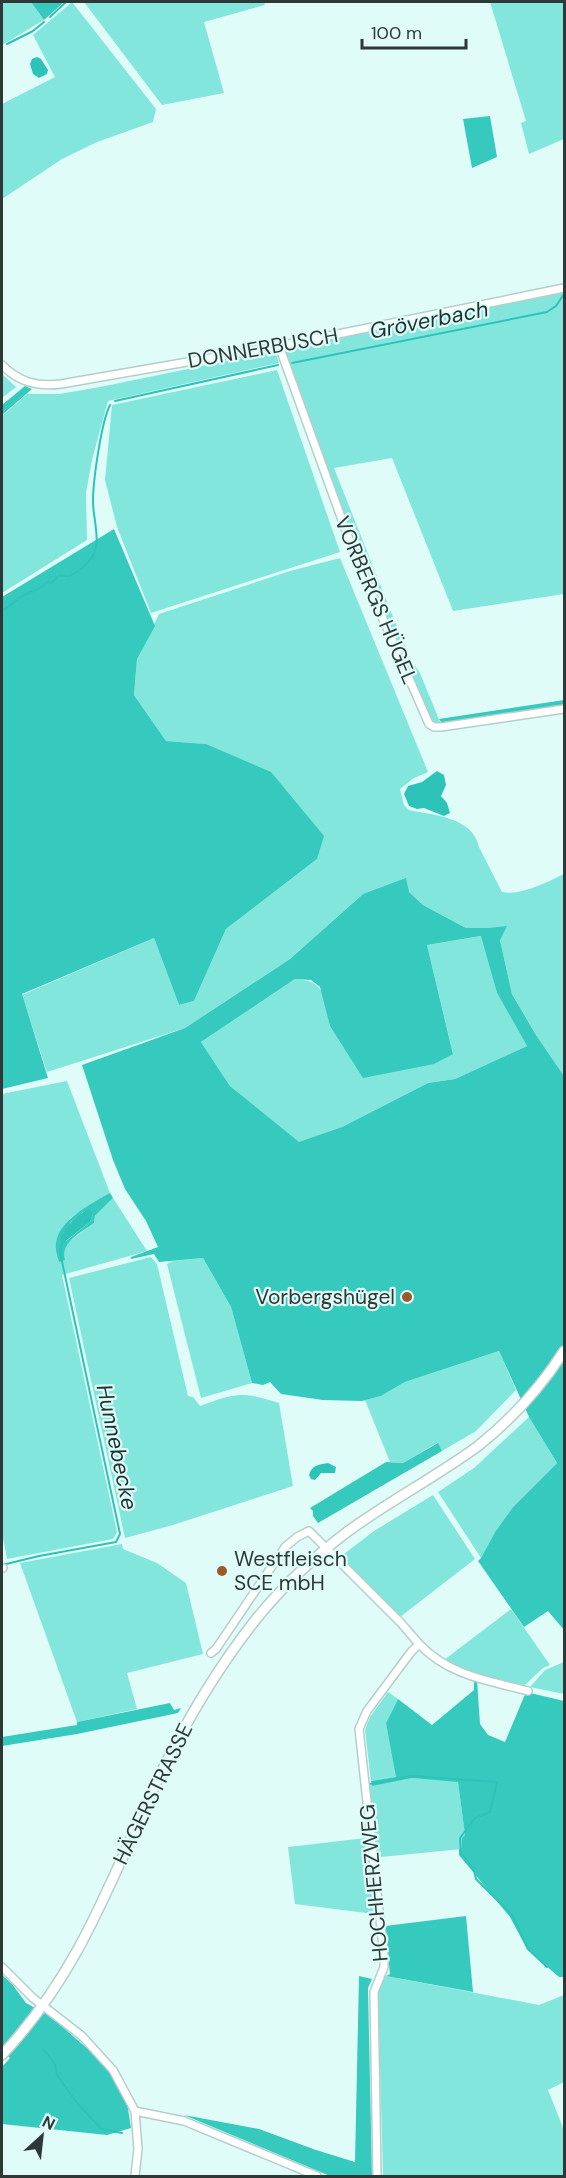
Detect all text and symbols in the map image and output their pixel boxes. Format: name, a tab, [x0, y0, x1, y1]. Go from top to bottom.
scale bar	[362, 12, 466, 50]
text: 100 m	[371, 21, 422, 45]
water label: Gröverbach	[367, 294, 491, 346]
street label: DONNERBUSCH	[186, 321, 340, 375]
street label: VORBERGS HÜGEL	[328, 512, 424, 688]
place label: Vorbergshügel	[255, 1283, 395, 1311]
marker: Vorbergshügel	[400, 1290, 414, 1304]
water label: Hunnebecke	[90, 1382, 144, 1512]
place label: Westfleisch SCE mbH	[234, 1545, 347, 1597]
marker: Westfleisch SCE mbH	[215, 1564, 229, 1578]
street label: HÄGERSTRASSE	[107, 1719, 199, 1869]
street label: HOCHHERZWEG	[353, 1803, 395, 1963]
north arrow	[12, 2106, 72, 2166]
text: N	[39, 2111, 59, 2135]

